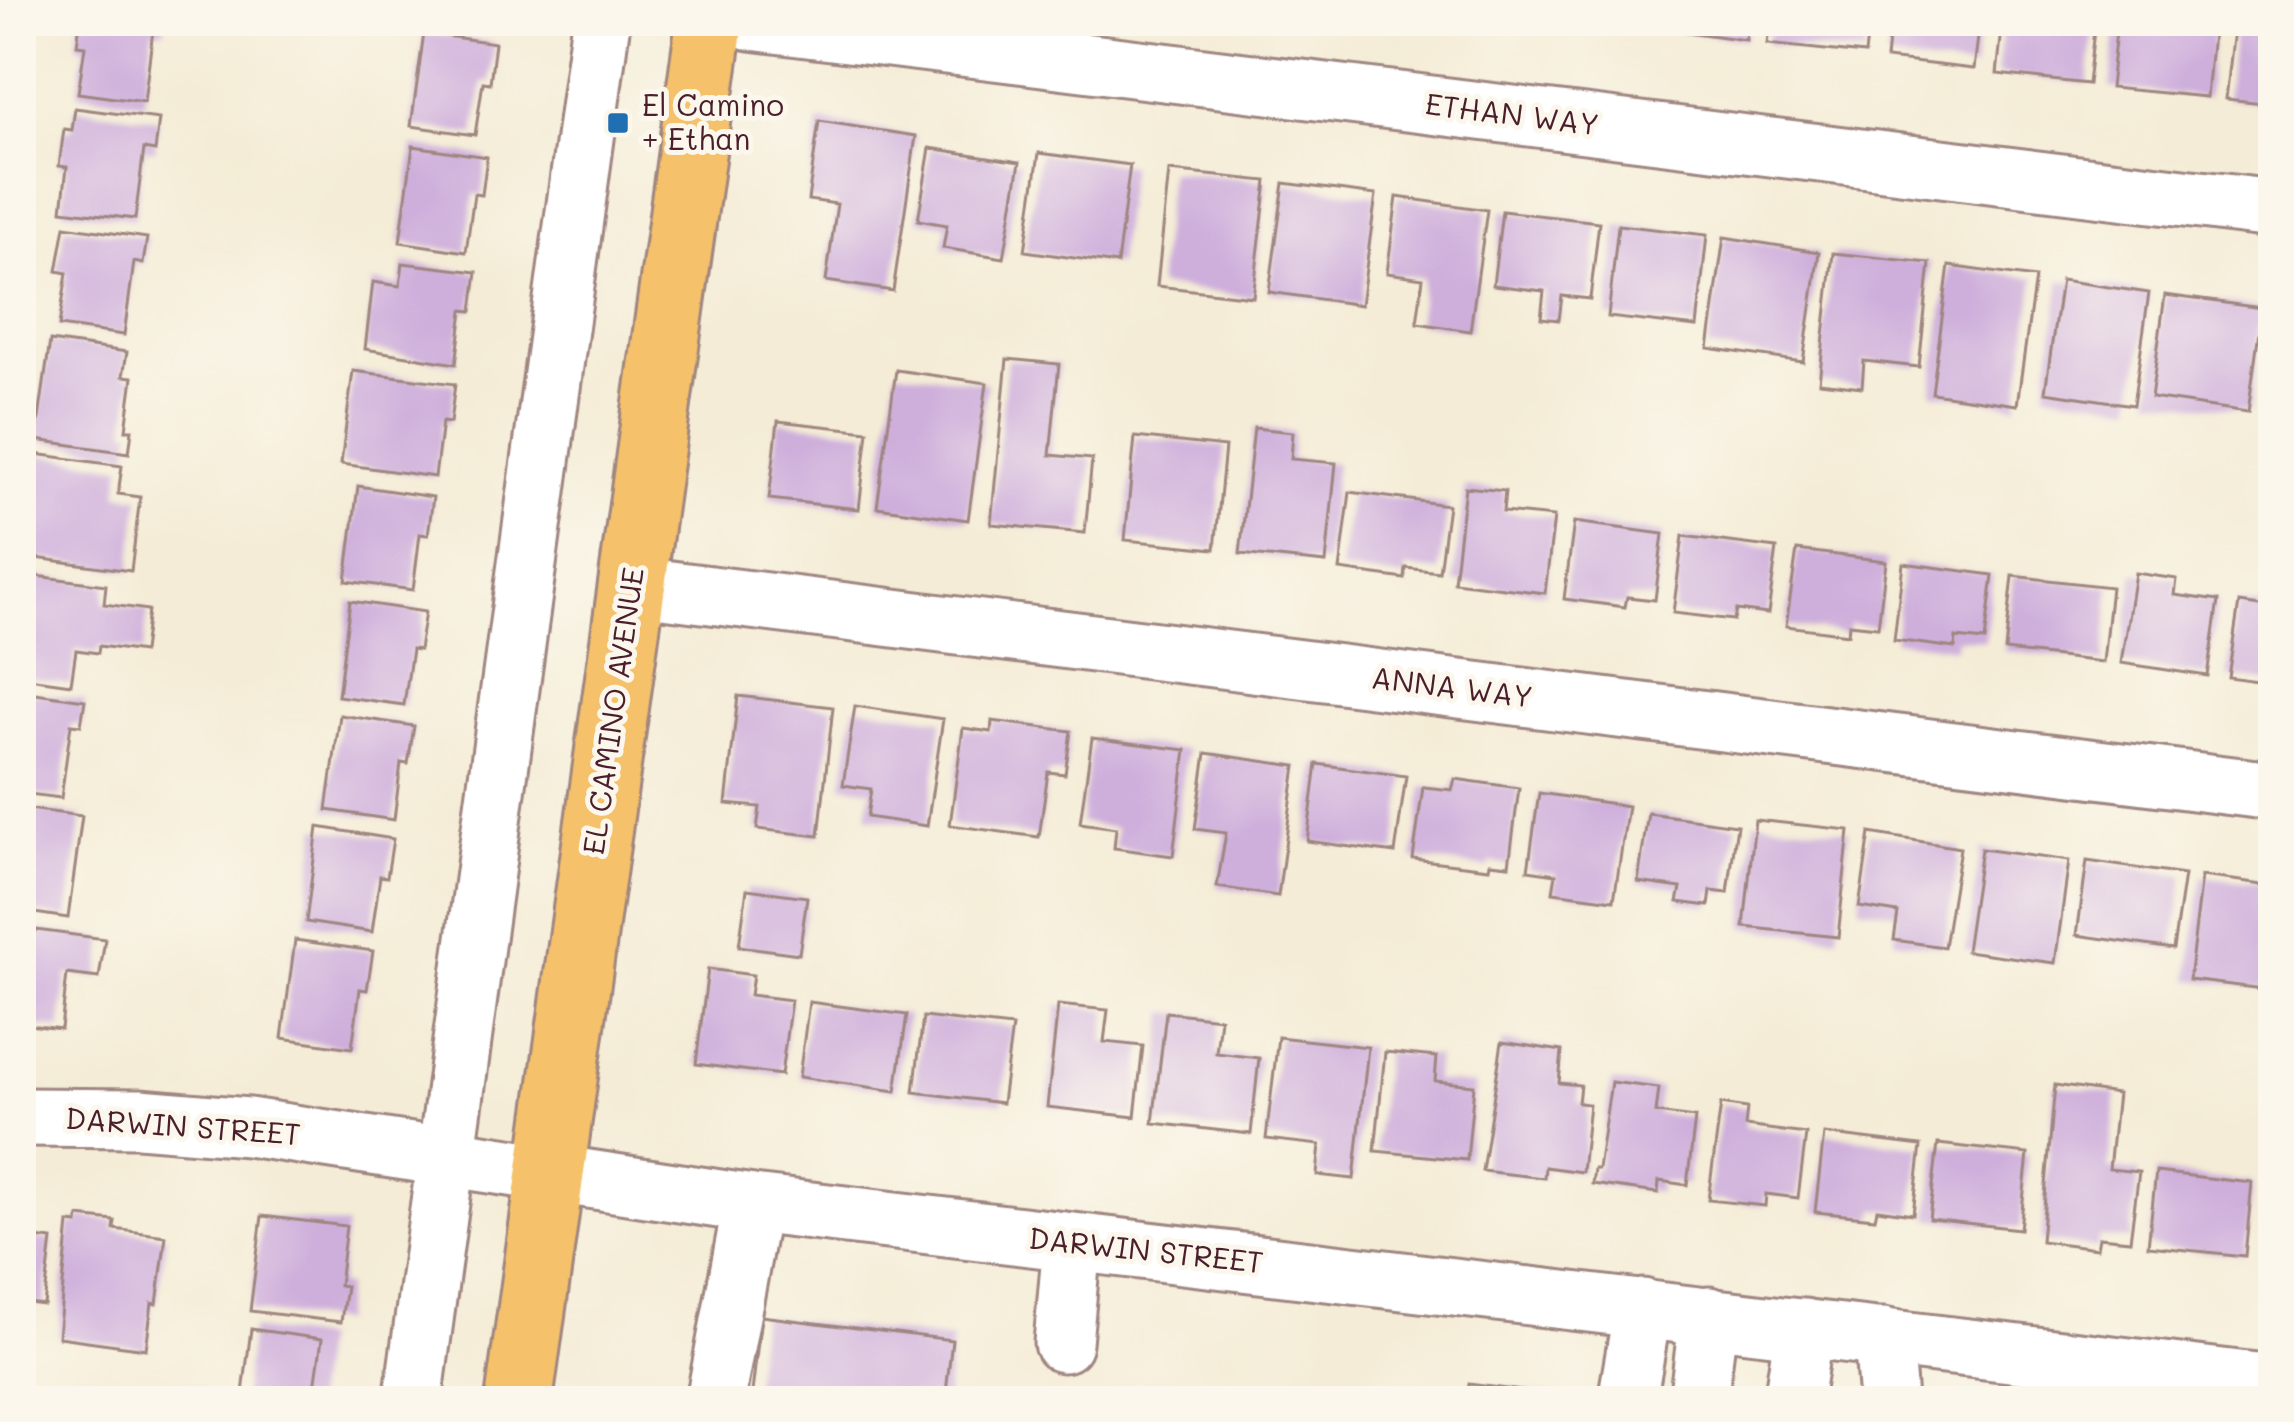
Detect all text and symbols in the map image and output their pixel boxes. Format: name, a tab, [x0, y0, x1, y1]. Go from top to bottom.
street label: ETHAN WAY	[1423, 83, 1601, 144]
place label: El Camino + Ethan	[642, 84, 784, 158]
marker: El Camino + Ethan	[605, 110, 631, 136]
street label: EL CAMINO AVENUE	[572, 565, 652, 857]
street label: ANNA WAY	[1369, 656, 1535, 716]
street label: DARWIN STREET	[64, 1097, 302, 1153]
street label: DARWIN STREET	[1027, 1217, 1266, 1281]

